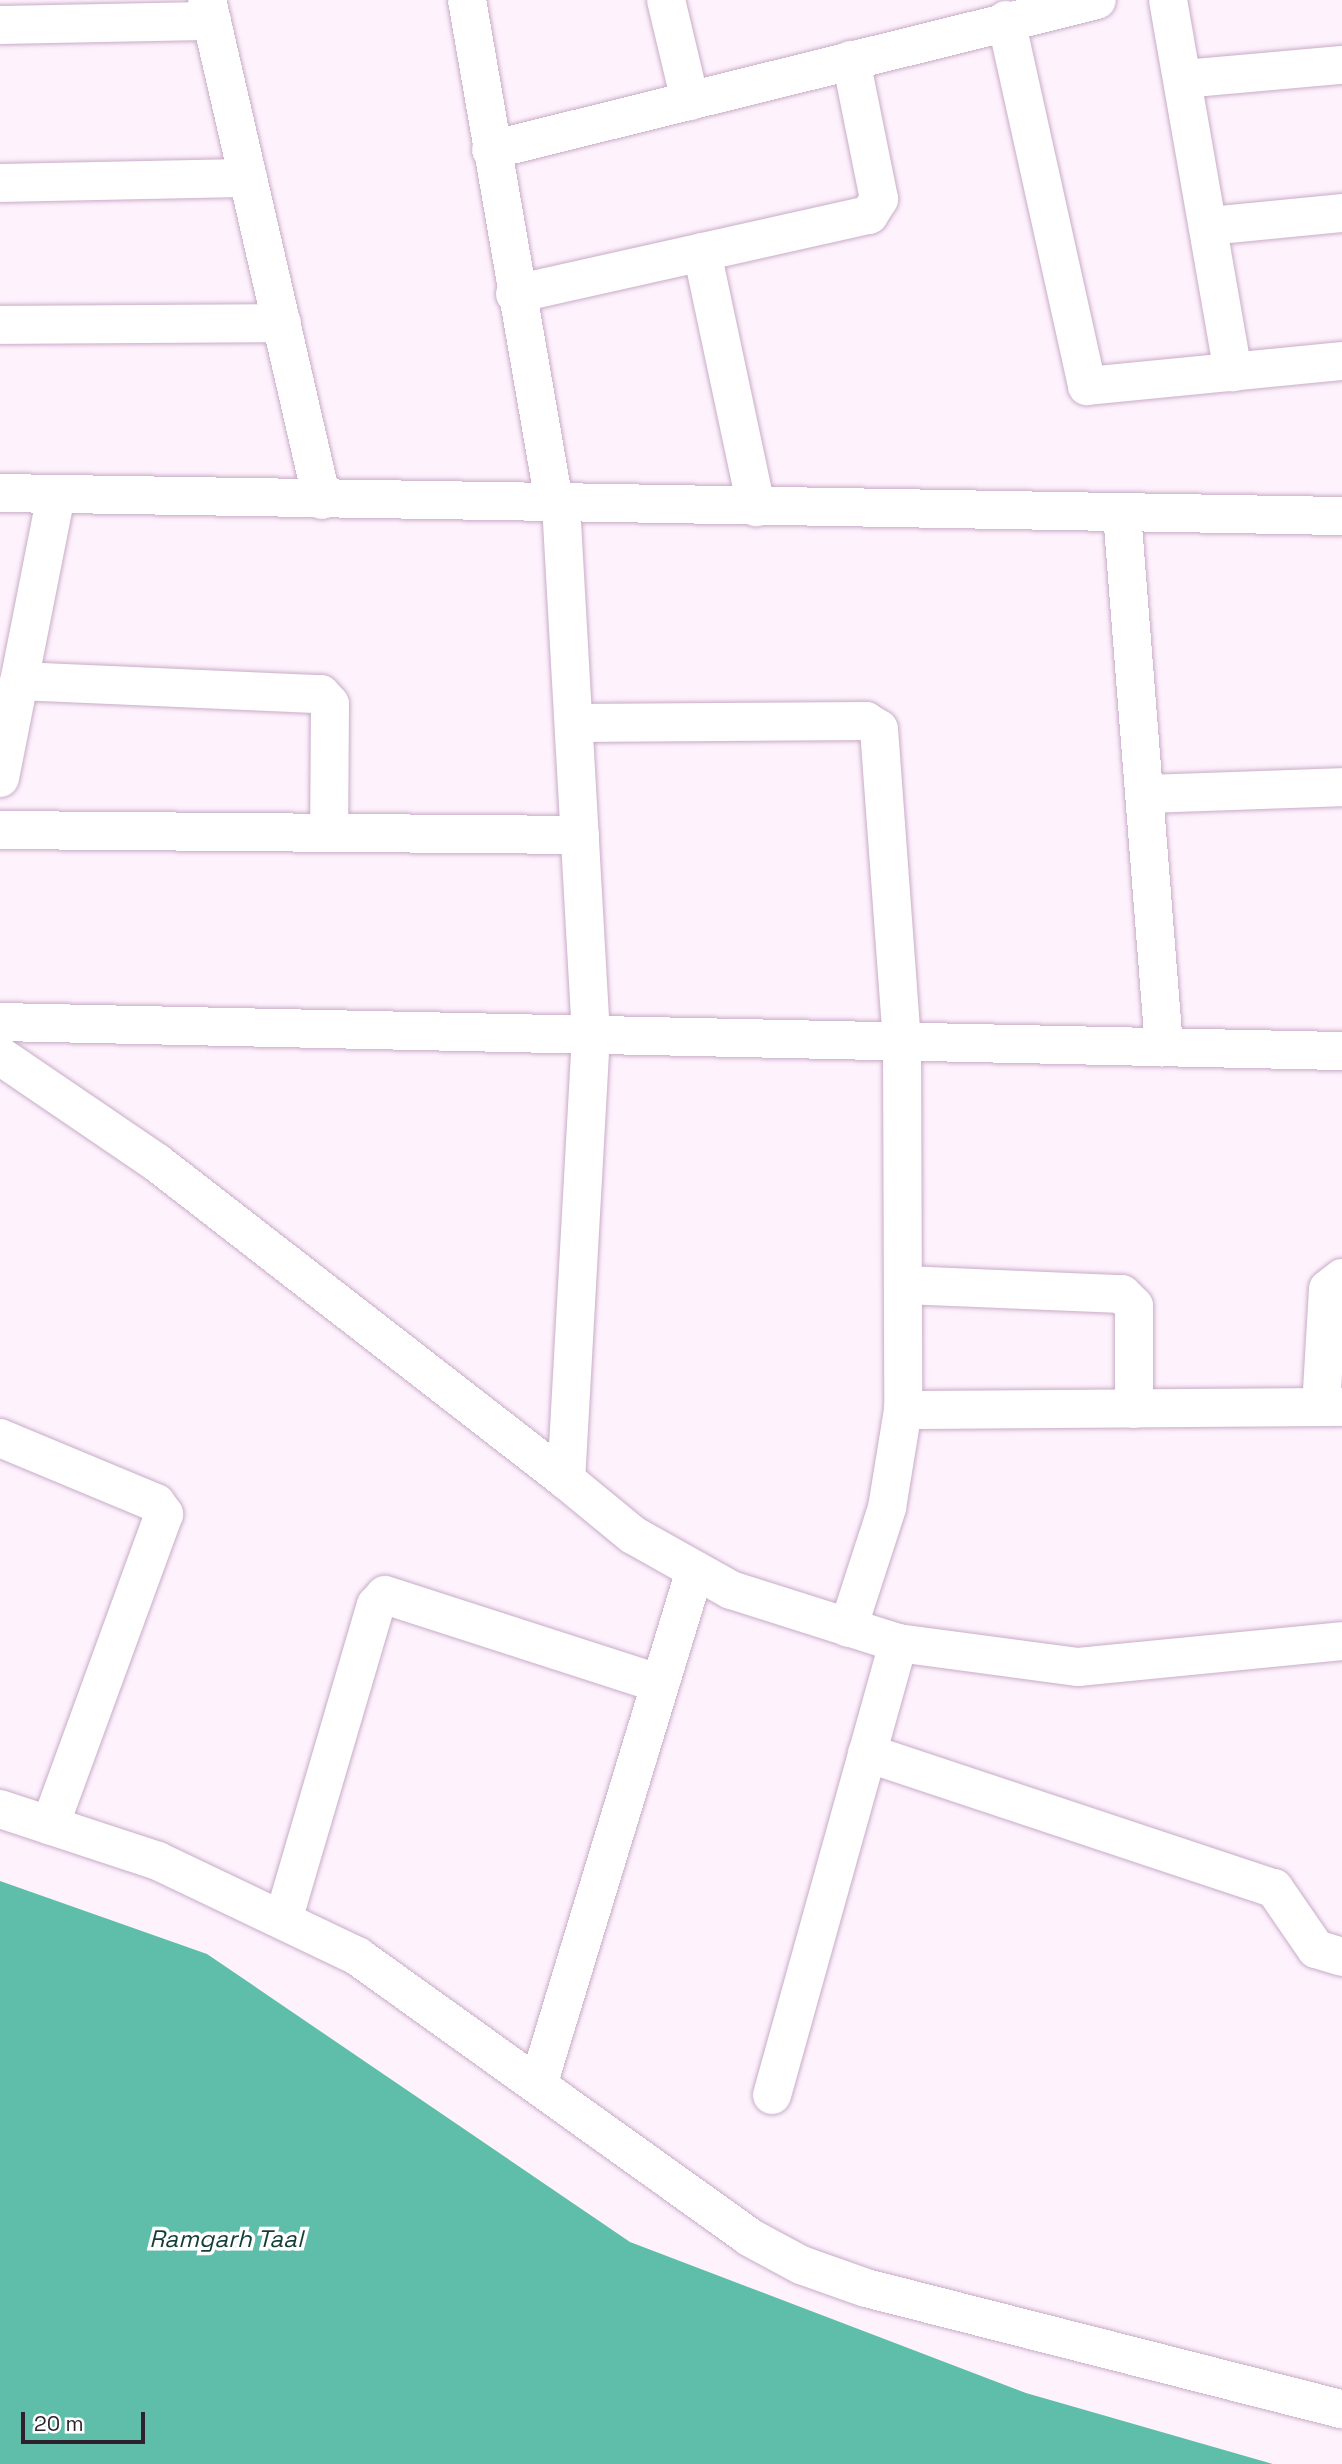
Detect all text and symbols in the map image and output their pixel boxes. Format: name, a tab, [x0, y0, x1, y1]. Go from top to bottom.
water label: Ramgarh Taal	[149, 2225, 303, 2253]
scale bar	[24, 2398, 149, 2442]
text: 20 m	[34, 2410, 84, 2437]

